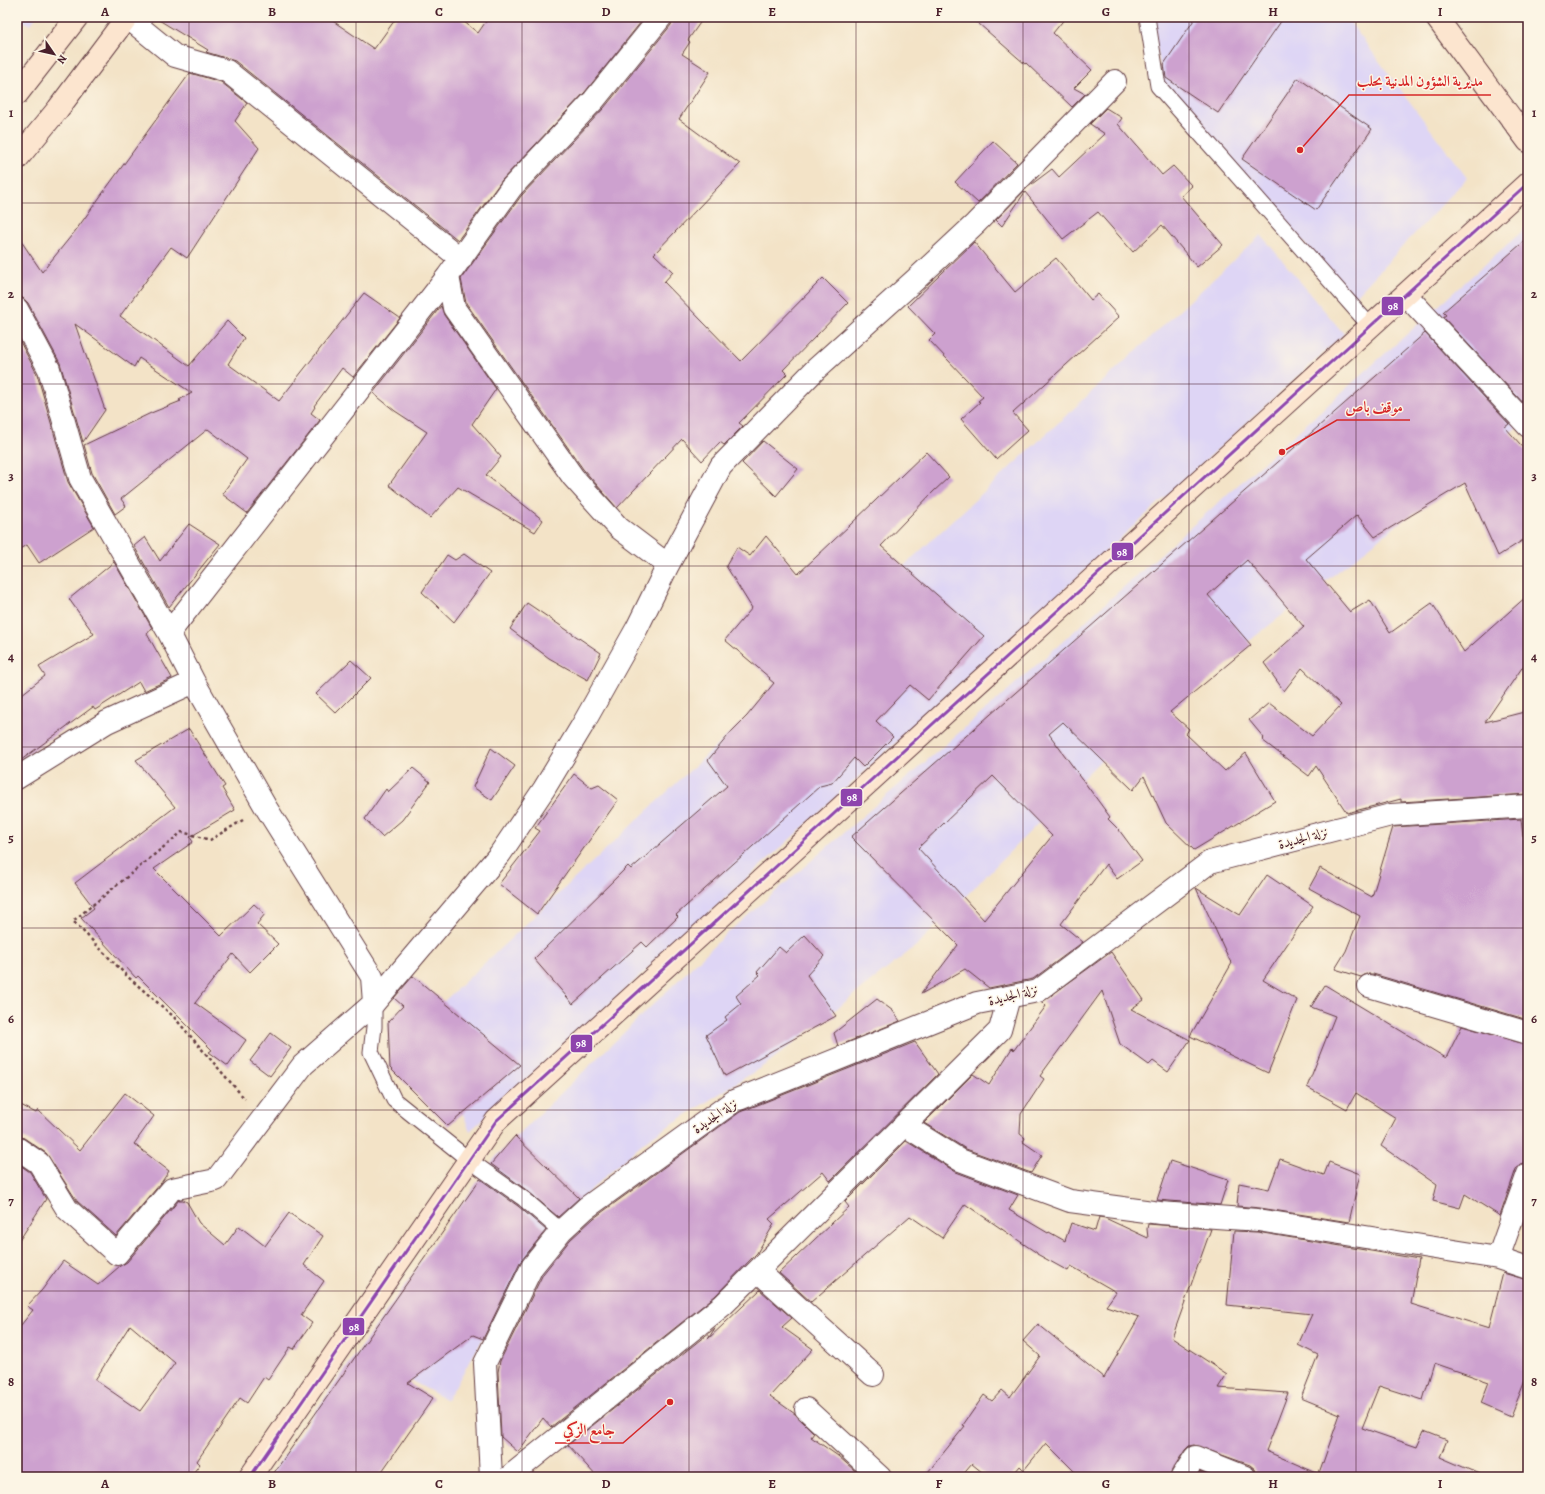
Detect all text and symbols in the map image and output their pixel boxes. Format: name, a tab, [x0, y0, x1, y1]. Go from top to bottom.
text: A	[100, 3, 110, 20]
text: B	[268, 3, 276, 20]
text: C	[435, 3, 443, 20]
text: D	[601, 3, 611, 20]
text: E	[768, 3, 776, 20]
text: F	[936, 3, 943, 20]
text: G	[1102, 3, 1110, 20]
text: H	[1268, 3, 1278, 20]
text: I	[1438, 3, 1443, 20]
north arrow	[34, 34, 74, 74]
text: N	[53, 52, 70, 67]
callout: مديرية الشؤون المدنية بحلب	[1349, 68, 1491, 95]
text: مديرية الشؤون المدنية بحلب	[1357, 71, 1483, 91]
text: 1	[9, 104, 14, 121]
text: 1	[1532, 104, 1537, 121]
text: 2	[8, 285, 15, 302]
text: 2	[1531, 285, 1538, 302]
line badge: 98	[1381, 296, 1404, 316]
text: 98	[1388, 299, 1398, 314]
callout: موقف باص	[1337, 393, 1410, 420]
text: موقف باص	[1345, 397, 1403, 417]
text: 3	[8, 467, 14, 484]
text: 3	[1531, 467, 1537, 484]
line badge: 98	[1111, 542, 1134, 561]
text: 98	[1117, 545, 1127, 560]
text: 4	[8, 648, 14, 665]
text: 4	[1531, 648, 1537, 665]
line badge: 98	[840, 788, 863, 807]
text: 98	[847, 790, 857, 805]
street label: نزلة الجديدة	[1276, 822, 1330, 854]
text: 5	[8, 829, 14, 846]
text: 5	[1531, 829, 1537, 846]
street label: نزلة الجديدة	[986, 980, 1040, 1010]
text: 6	[8, 1010, 14, 1027]
text: 6	[1531, 1010, 1537, 1027]
line badge: 98	[570, 1034, 593, 1053]
text: 98	[576, 1036, 586, 1051]
street label: نزلة الجديدة	[689, 1094, 741, 1138]
text: 7	[8, 1192, 14, 1209]
text: 7	[1531, 1192, 1537, 1209]
line badge: 98	[342, 1317, 365, 1336]
text: 98	[349, 1320, 359, 1335]
text: 8	[8, 1373, 14, 1390]
text: 8	[1531, 1373, 1537, 1390]
callout: جامع الزكي	[555, 1416, 623, 1443]
text: جامع الزكي	[562, 1420, 615, 1444]
text: A	[100, 1475, 110, 1492]
text: B	[268, 1475, 276, 1492]
text: C	[435, 1475, 443, 1492]
text: D	[601, 1475, 611, 1492]
text: E	[768, 1475, 776, 1492]
text: F	[936, 1475, 943, 1492]
text: G	[1102, 1475, 1110, 1492]
text: H	[1268, 1475, 1278, 1492]
text: I	[1438, 1475, 1443, 1492]

